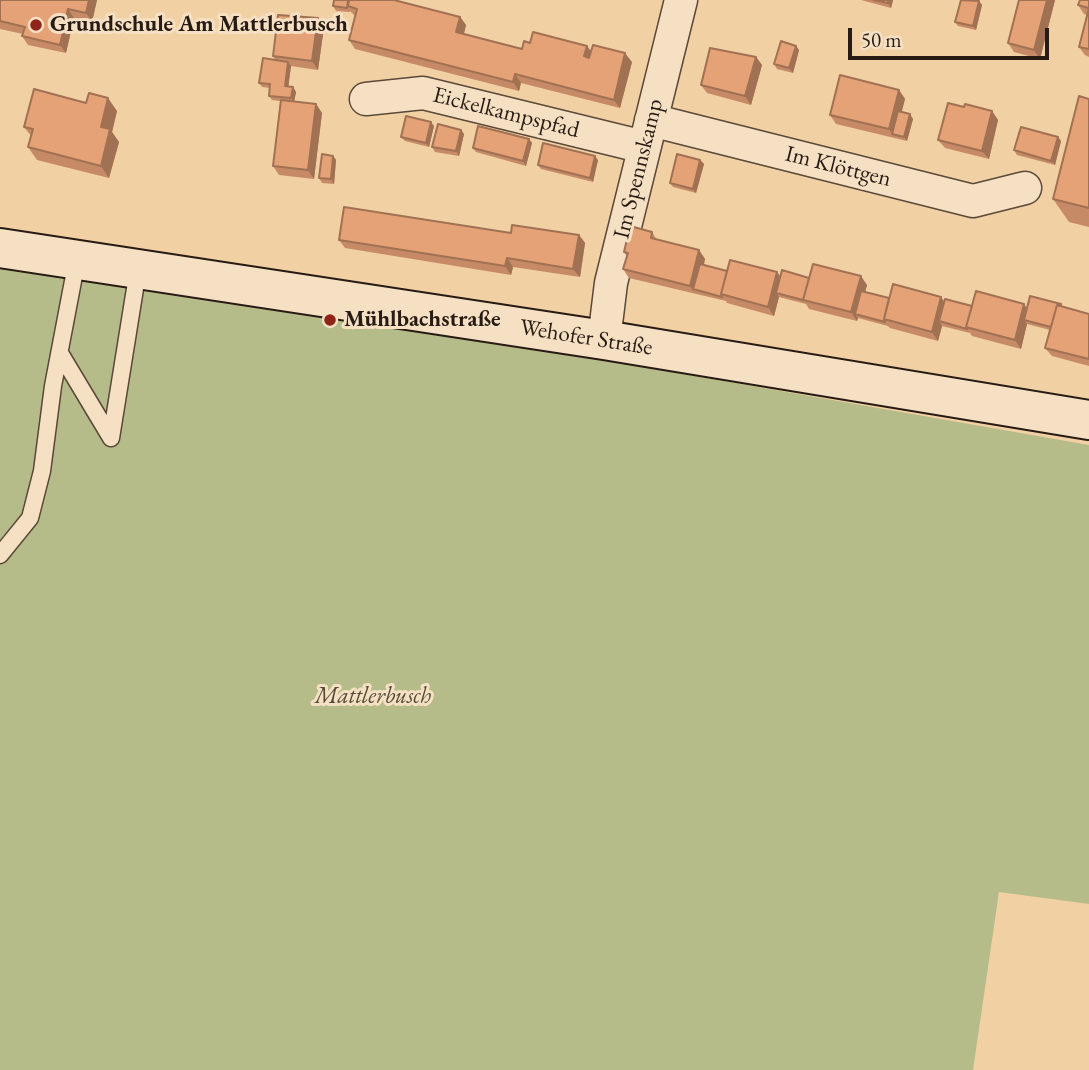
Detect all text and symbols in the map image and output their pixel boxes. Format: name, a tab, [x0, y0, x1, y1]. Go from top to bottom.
place label: Grundschule Am Mattlerbusch	[50, 11, 348, 39]
scale bar	[851, 14, 1052, 58]
marker: Grundschule Am Mattlerbusch	[28, 17, 44, 33]
text: 50 m	[861, 26, 902, 53]
street label: Eickelkampspfad	[430, 81, 582, 145]
street label: Im Spennskamp	[608, 96, 670, 242]
street label: Im Klöttgen	[782, 140, 894, 194]
place label: Mühlbachstraße	[344, 306, 501, 334]
marker: Mühlbachstraße	[322, 312, 338, 328]
street label: Wehofer Straße	[518, 314, 654, 362]
park label: Mattlerbusch	[315, 683, 431, 711]

